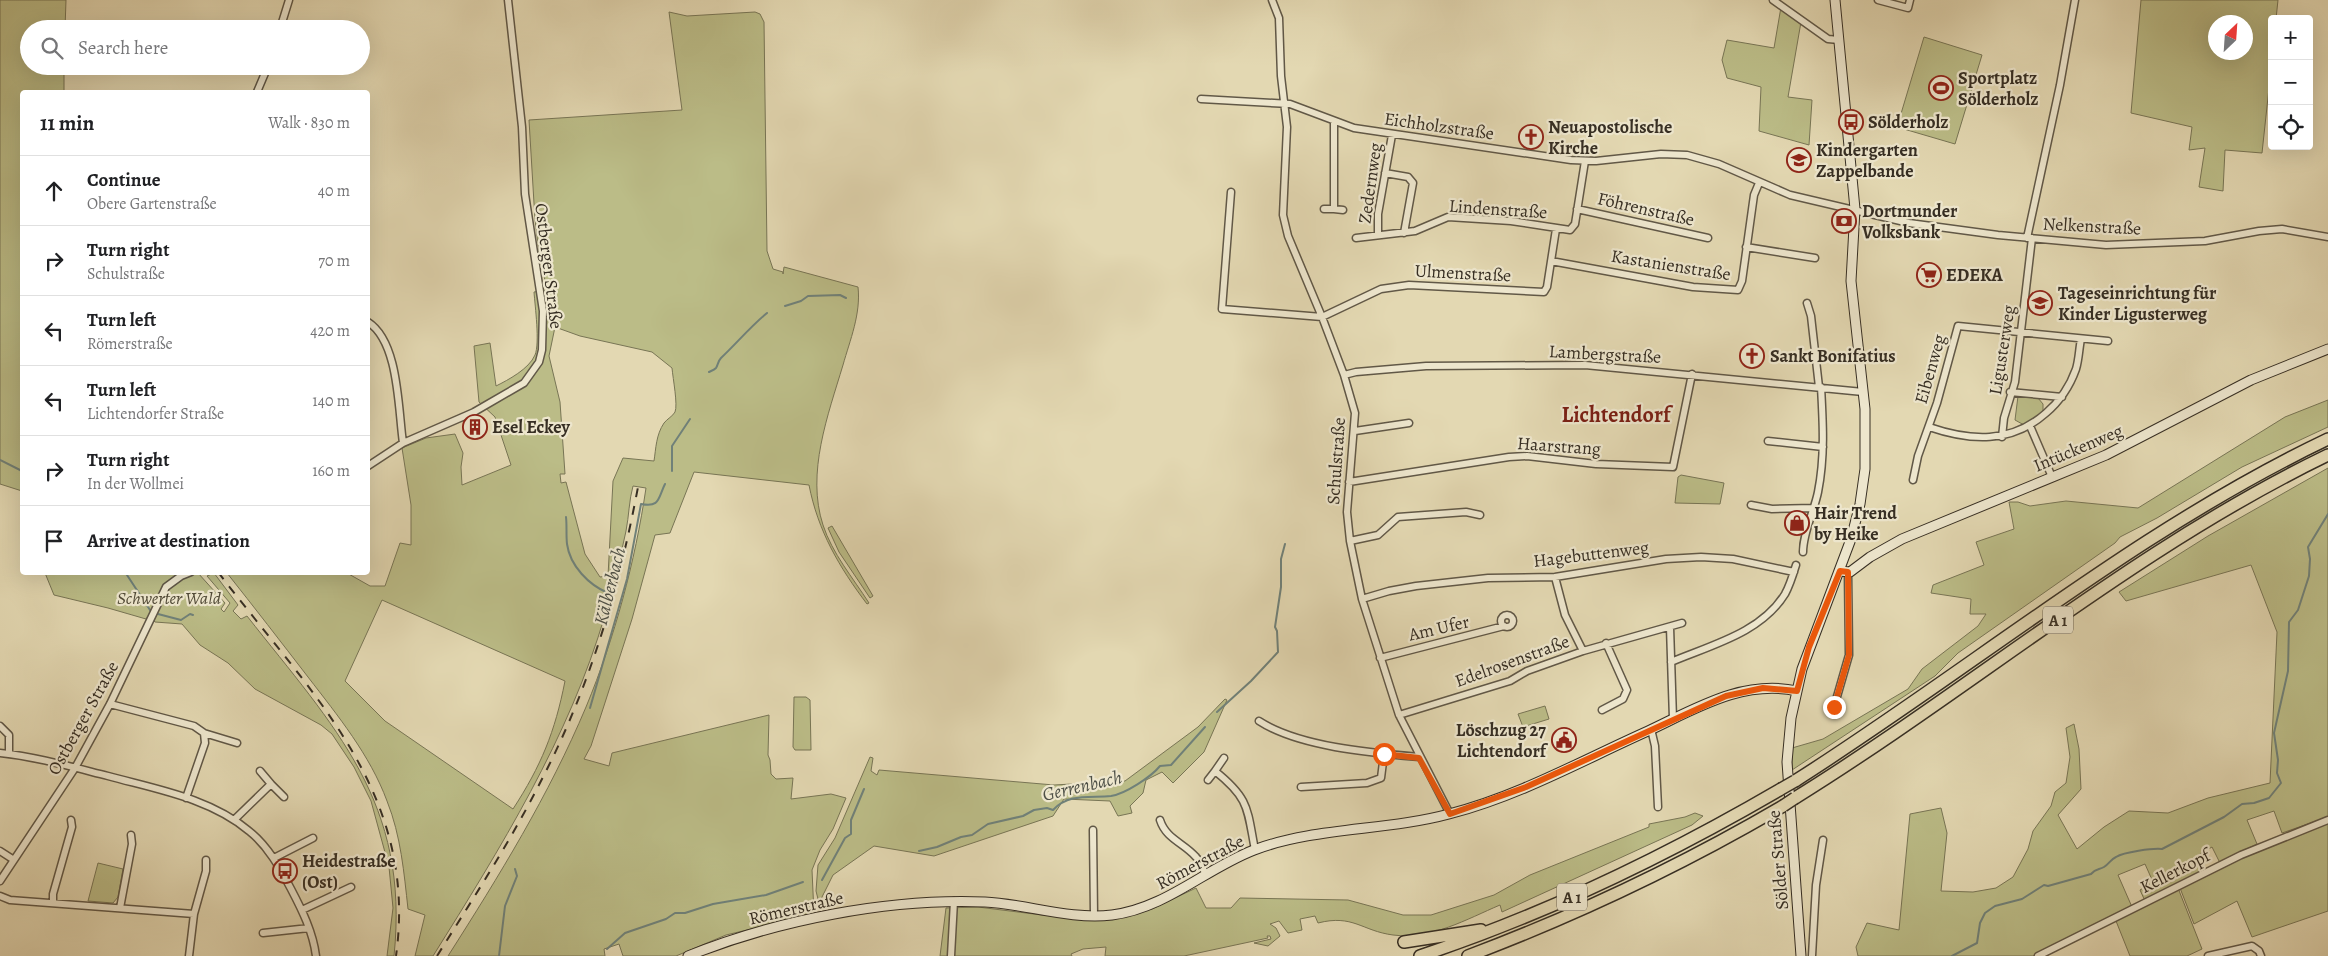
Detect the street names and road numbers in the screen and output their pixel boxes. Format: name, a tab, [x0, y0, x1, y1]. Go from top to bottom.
street label: Eichholzstraße	[1383, 106, 1495, 146]
street label: Zedernweg	[1352, 141, 1388, 225]
street label: Föhrenstraße	[1595, 186, 1697, 232]
street label: Lindenstraße	[1448, 194, 1548, 224]
street label: Ostberger Straße	[529, 202, 569, 330]
street label: Nelkenstraße	[2042, 211, 2142, 241]
street label: Kastanienstraße	[1609, 244, 1733, 286]
street label: Ulmenstraße	[1414, 258, 1512, 288]
street label: Ligusterweg	[1983, 303, 2021, 397]
street label: Eibenweg	[1909, 331, 1951, 407]
street label: Lambergstraße	[1548, 339, 1662, 369]
street label: Schulstraße	[1321, 416, 1351, 506]
street label: Intückenweg	[2030, 418, 2126, 478]
street label: Haarstrang	[1516, 431, 1602, 461]
street label: Hagebuttenweg	[1532, 535, 1650, 573]
road number: A 1	[2043, 606, 2073, 634]
street label: Am Ufer	[1405, 609, 1472, 647]
street label: Edelrosenstraße	[1451, 629, 1573, 693]
street label: Ostberger Straße	[42, 657, 124, 779]
street label: Sölder Straße	[1762, 809, 1794, 911]
street label: Römerstraße	[1152, 829, 1248, 895]
street label: Kellerkopf	[2136, 842, 2217, 899]
road number: A 1	[1557, 884, 1587, 910]
street label: Römerstraße	[746, 885, 846, 931]

